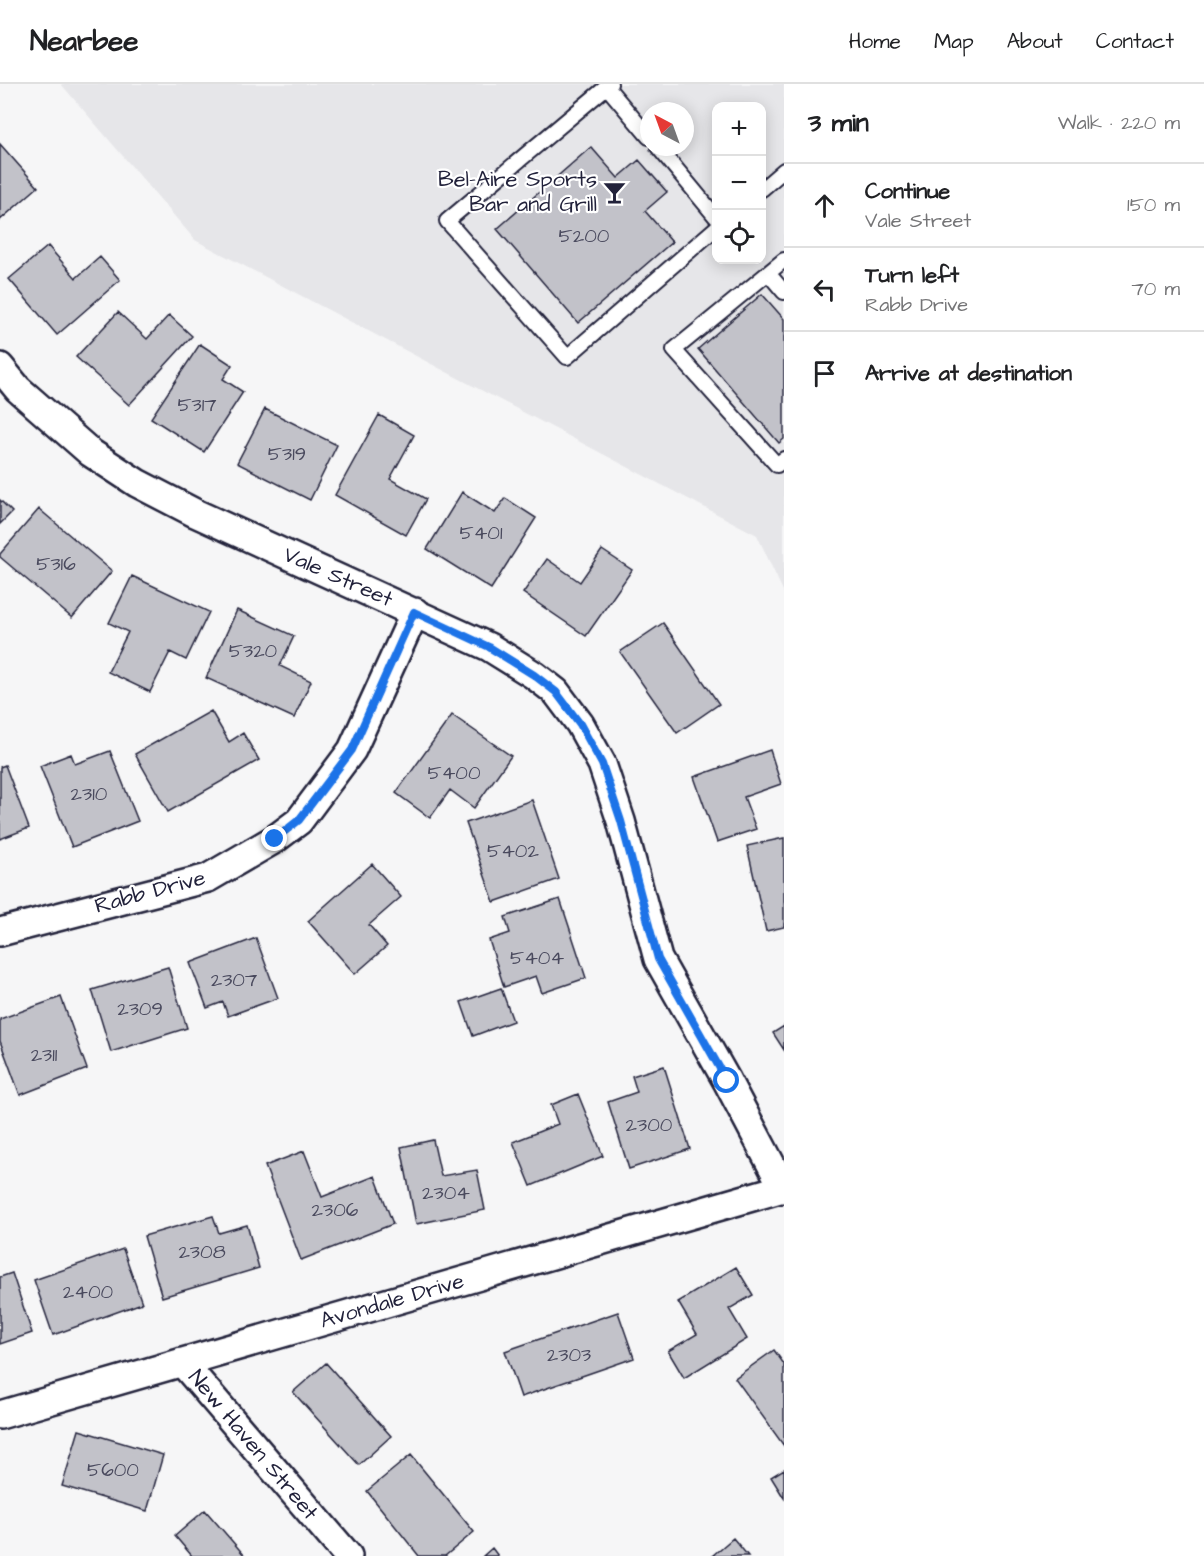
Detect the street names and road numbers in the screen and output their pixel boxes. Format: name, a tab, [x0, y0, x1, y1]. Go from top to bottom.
street label: Vale Street	[278, 539, 398, 615]
street label: Rabb Drive	[91, 862, 209, 922]
street label: Avondale Drive	[316, 1266, 468, 1336]
street label: New Haven Street	[181, 1363, 325, 1527]

